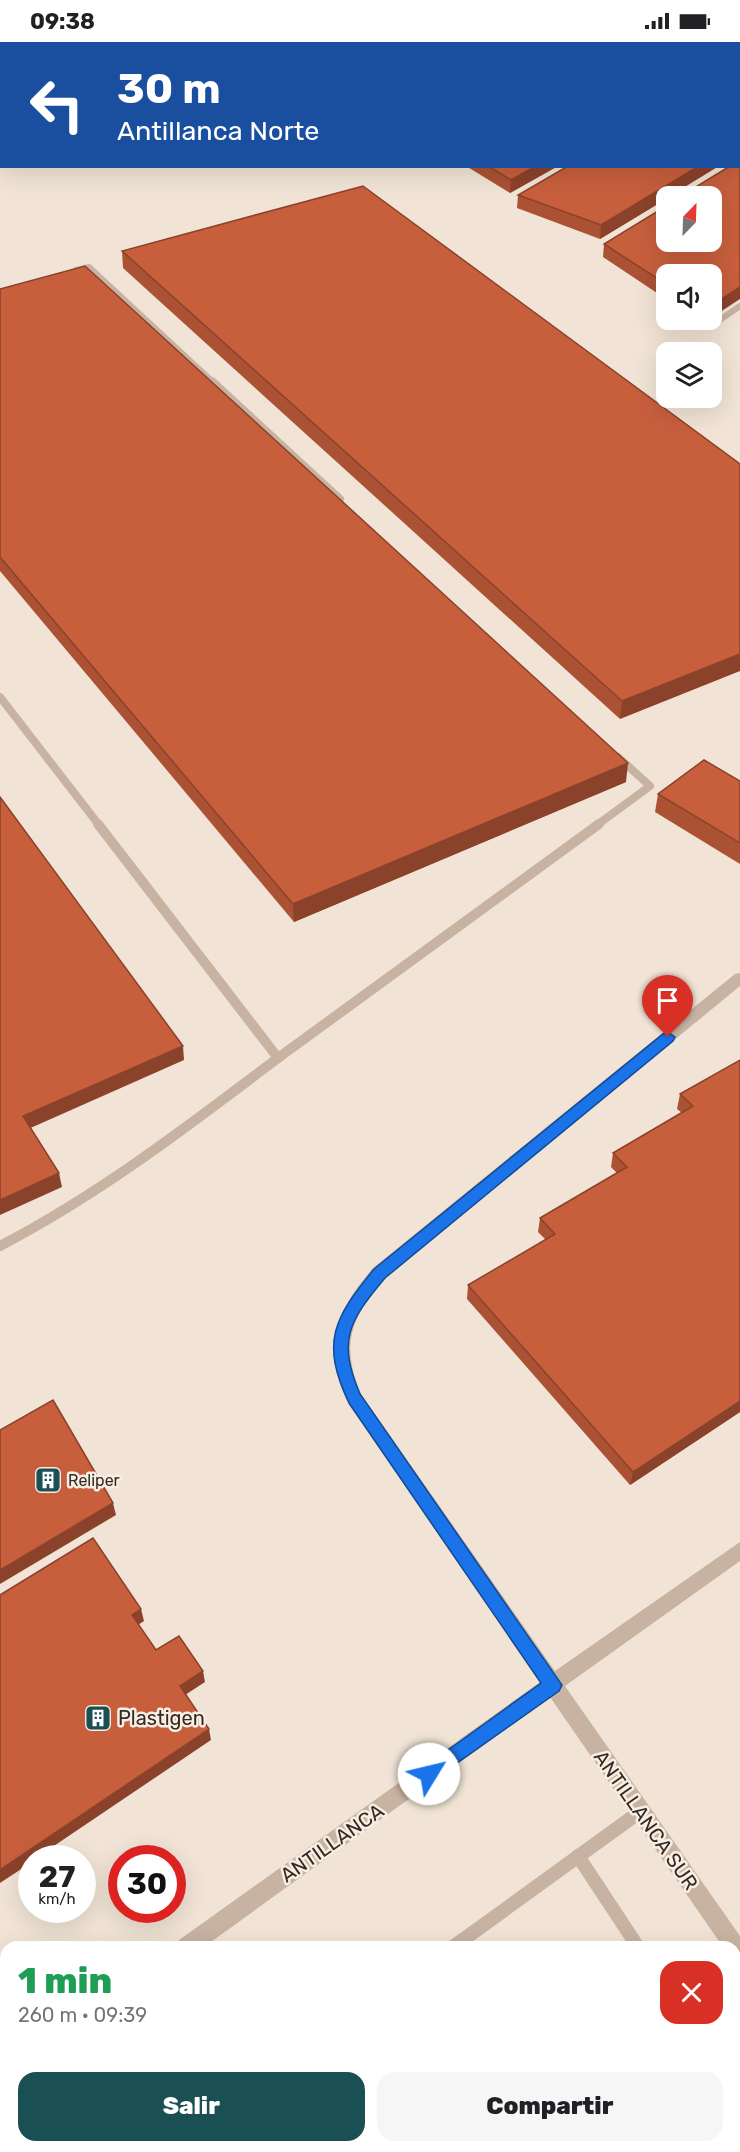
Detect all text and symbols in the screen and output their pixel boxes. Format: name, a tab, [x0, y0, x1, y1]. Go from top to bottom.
text: 09:38	[30, 8, 95, 35]
text: 30 m	[117, 64, 221, 114]
icon: left	[18, 66, 96, 144]
text: Antillanca Norte	[117, 115, 319, 147]
north arrow	[656, 186, 722, 252]
map controls	[656, 186, 722, 408]
button: sound	[656, 264, 722, 330]
button: layers	[656, 342, 722, 408]
pin	[642, 975, 693, 1037]
icon: arrive	[651, 984, 684, 1017]
building icon: Reliper	[33, 1465, 63, 1495]
place label: Reliper	[68, 1471, 120, 1490]
building icon: Plastigen	[83, 1703, 113, 1733]
place label: Plastigen	[118, 1706, 205, 1730]
position arrow	[397, 1742, 461, 1806]
street label: ANTILLANCA SUR	[589, 1746, 703, 1894]
street label: ANTILLANCA	[276, 1799, 388, 1887]
speed limit sign: 30	[108, 1845, 186, 1923]
text: 27	[39, 1859, 75, 1895]
text: km/h	[38, 1890, 76, 1908]
text: 1 min	[18, 1959, 112, 2002]
button: close	[660, 1961, 723, 2024]
text: 260 m · 09:39	[18, 2003, 147, 2027]
button: Salir	[18, 2072, 365, 2141]
button: Compartir	[377, 2072, 723, 2141]

